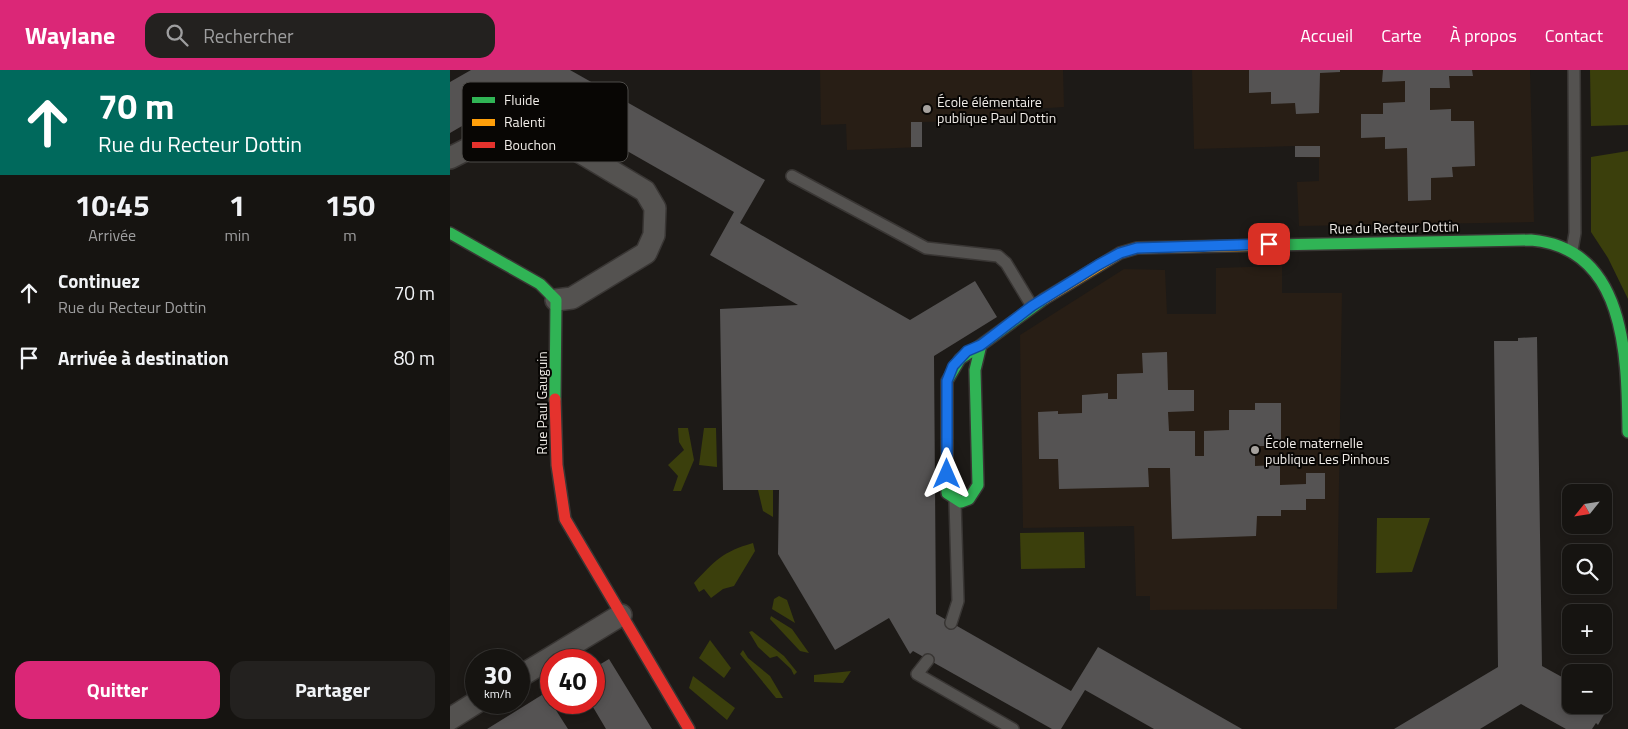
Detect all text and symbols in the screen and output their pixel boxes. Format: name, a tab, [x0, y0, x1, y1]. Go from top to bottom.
search box	[145, 13, 495, 58]
text: Waylane	[25, 17, 115, 53]
icon: search	[163, 21, 191, 49]
text: Rechercher	[203, 21, 294, 50]
text: Accueil	[1300, 22, 1353, 49]
text: Carte	[1381, 22, 1422, 49]
text: À propos	[1450, 22, 1517, 49]
text: Contact	[1545, 22, 1603, 49]
text: 70 m	[98, 79, 174, 133]
legend	[462, 82, 628, 162]
text: Fluide	[504, 89, 540, 110]
icon: ahead	[15, 90, 80, 155]
place label: École élémentaire publique Paul Dottin	[937, 91, 1056, 128]
marker: École élémentaire publique Paul Dottin	[921, 103, 933, 115]
text: Ralenti	[504, 111, 545, 132]
text: Rue du Recteur Dottin	[98, 127, 302, 161]
text: Bouchon	[504, 134, 556, 155]
text: 10:45	[75, 182, 150, 228]
text: 1	[229, 182, 246, 228]
text: 150	[325, 182, 375, 228]
street label: Rue du Recteur Dottin	[1329, 215, 1459, 239]
text: Arrivée	[88, 223, 136, 247]
text: min	[224, 223, 250, 247]
text: m	[343, 223, 357, 247]
pin	[1248, 223, 1290, 265]
icon: arrive	[1255, 230, 1283, 258]
text: Continuez	[58, 266, 140, 295]
text: 70 m	[394, 278, 435, 307]
icon: ahead	[15, 279, 43, 307]
text: Rue du Recteur Dottin	[58, 295, 206, 319]
text: Arrivée à destination	[58, 343, 229, 372]
text: 80 m	[394, 343, 435, 372]
icon: arrive	[15, 344, 43, 372]
street label: Rue Paul Gauguin	[531, 351, 552, 455]
place label: École maternelle publique Les Pinhous	[1265, 432, 1389, 469]
marker: École maternelle publique Les Pinhous	[1249, 444, 1261, 456]
position arrow	[920, 447, 972, 499]
north arrow	[1562, 484, 1612, 534]
map controls	[1562, 484, 1612, 714]
button: search	[1562, 544, 1612, 594]
button: +	[1562, 604, 1612, 654]
speed limit sign: 40	[540, 649, 605, 714]
text: 30	[483, 656, 512, 694]
button: Quitter	[15, 661, 220, 719]
button: Partager	[230, 661, 435, 719]
button: −	[1562, 664, 1612, 714]
text: km/h	[484, 684, 511, 703]

